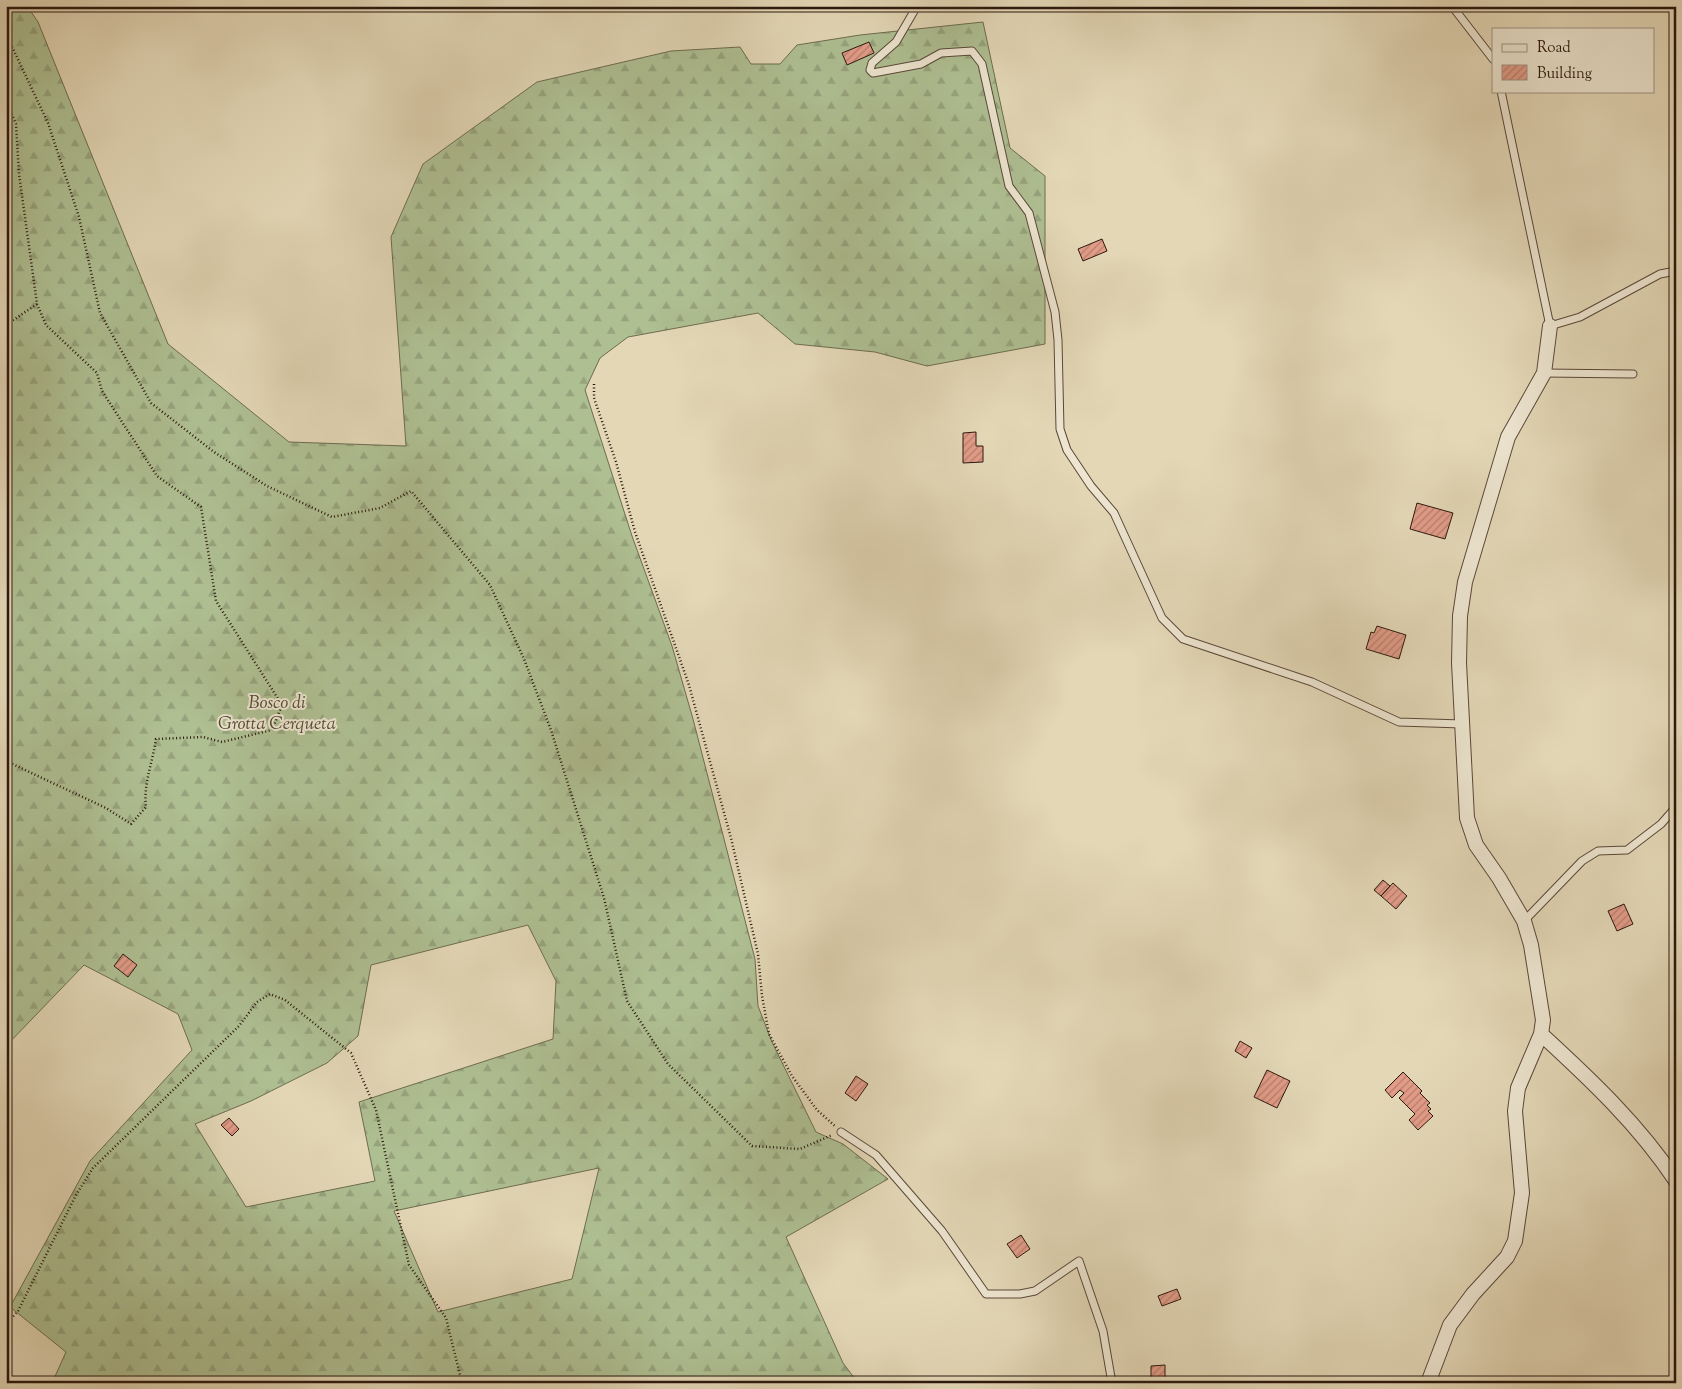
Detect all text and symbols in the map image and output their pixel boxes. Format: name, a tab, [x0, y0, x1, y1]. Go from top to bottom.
legend	[1492, 28, 1654, 92]
text: Road	[1537, 38, 1571, 59]
text: Building	[1537, 64, 1592, 85]
park label: Bosco di Grotta Cerqueta	[218, 691, 336, 738]

